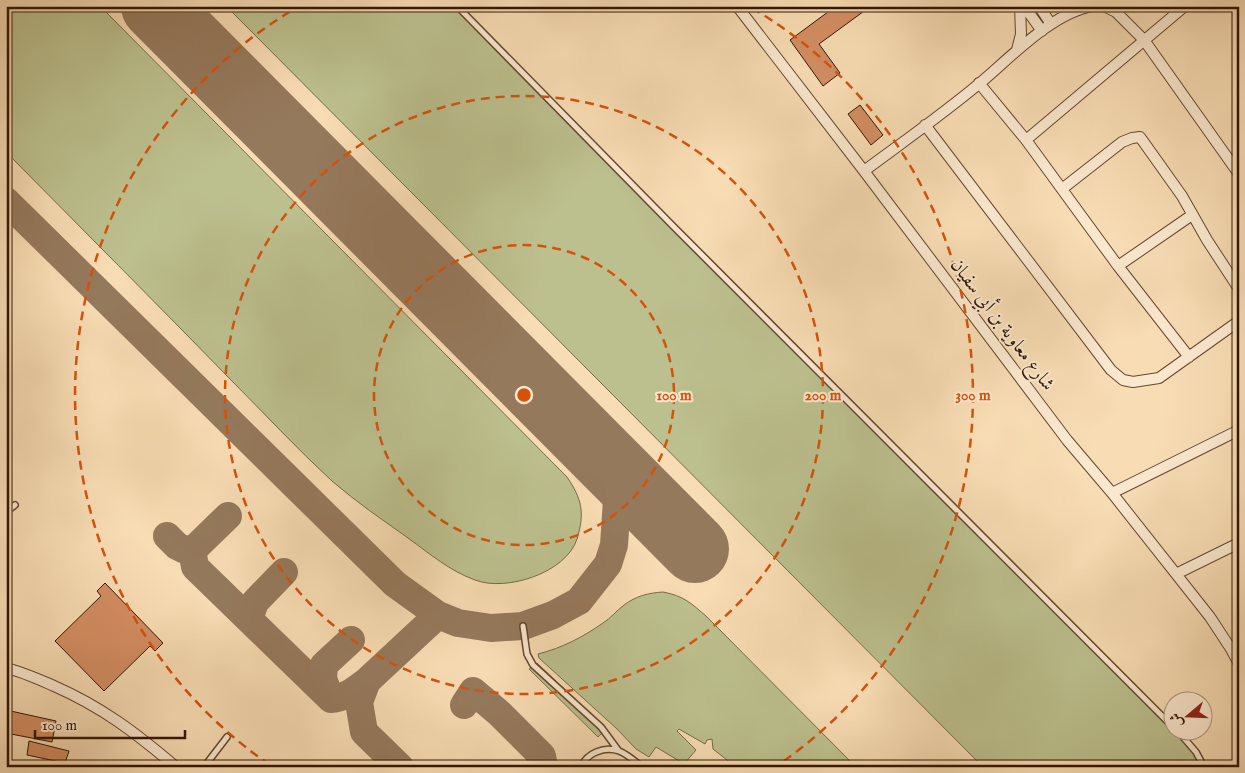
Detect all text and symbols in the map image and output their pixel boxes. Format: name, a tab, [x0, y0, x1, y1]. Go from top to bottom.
street label: شارع معاوية بن أبي سفيان	[943, 253, 1061, 397]
centre of rings	[515, 386, 533, 404]
text: 100 m	[656, 386, 692, 405]
text: 200 m	[805, 386, 842, 405]
text: 300 m	[955, 386, 991, 405]
north arrow	[1162, 690, 1212, 740]
scale bar	[35, 708, 185, 740]
text: ش	[1166, 710, 1187, 729]
text: 100 m	[42, 716, 78, 735]

